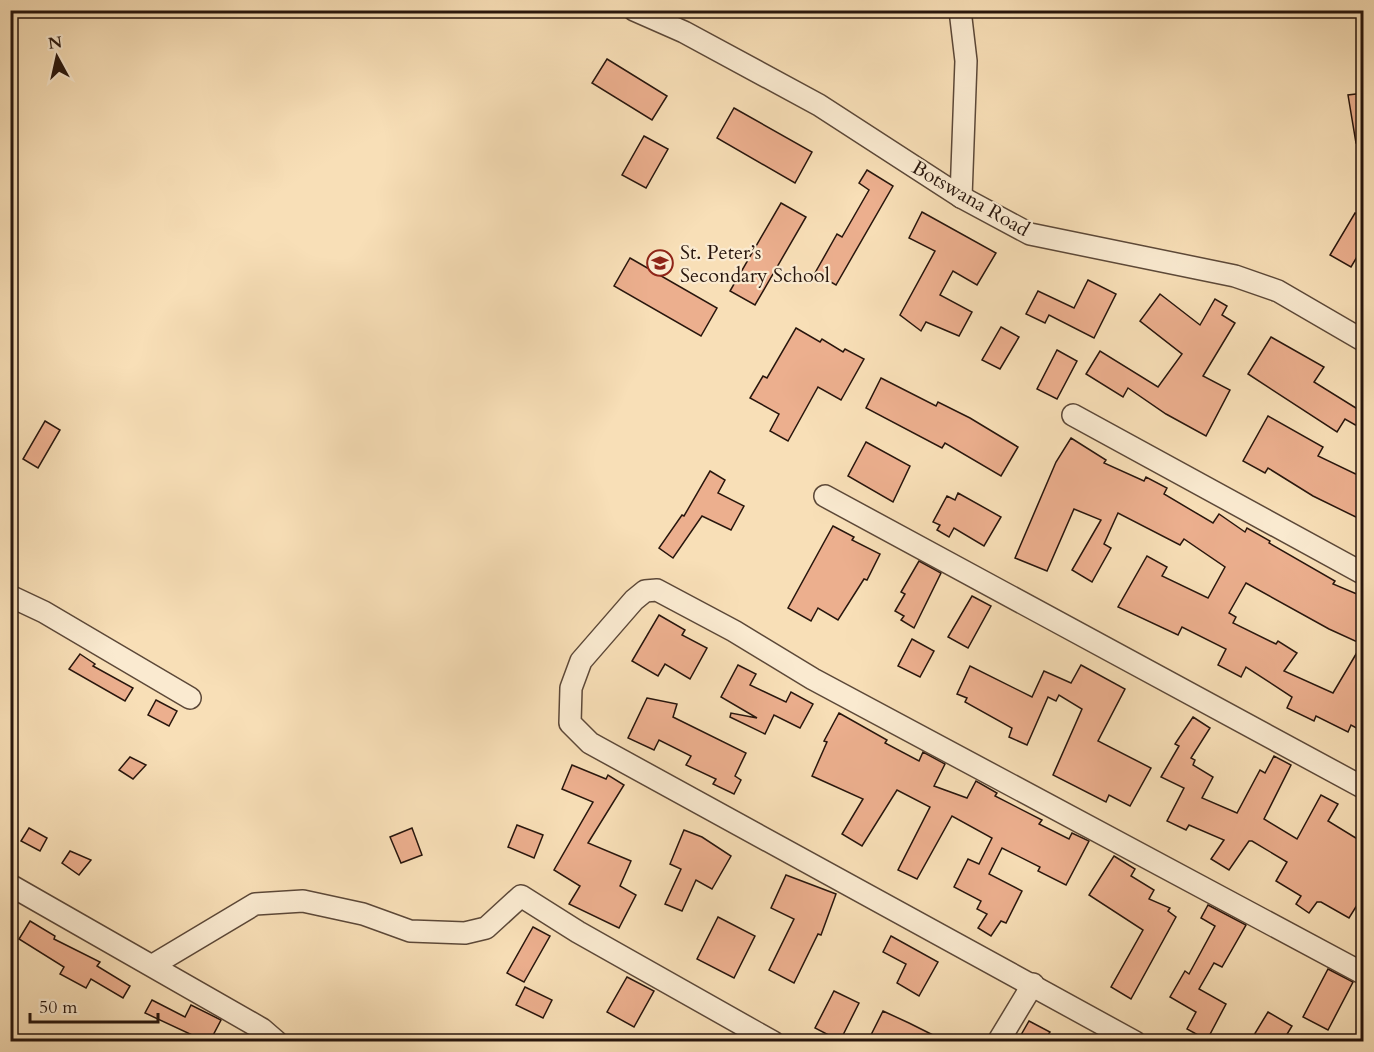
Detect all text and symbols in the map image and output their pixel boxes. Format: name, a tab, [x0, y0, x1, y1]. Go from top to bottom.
north arrow	[27, 27, 87, 87]
text: N	[47, 31, 64, 55]
street label: Botswana Road	[907, 154, 1035, 243]
place label: St. Peter’s Secondary School	[680, 239, 830, 289]
school or university icon: St. Peter’s Secondary School	[645, 248, 675, 278]
scale bar	[30, 986, 158, 1024]
text: 50 m	[39, 995, 78, 1020]

